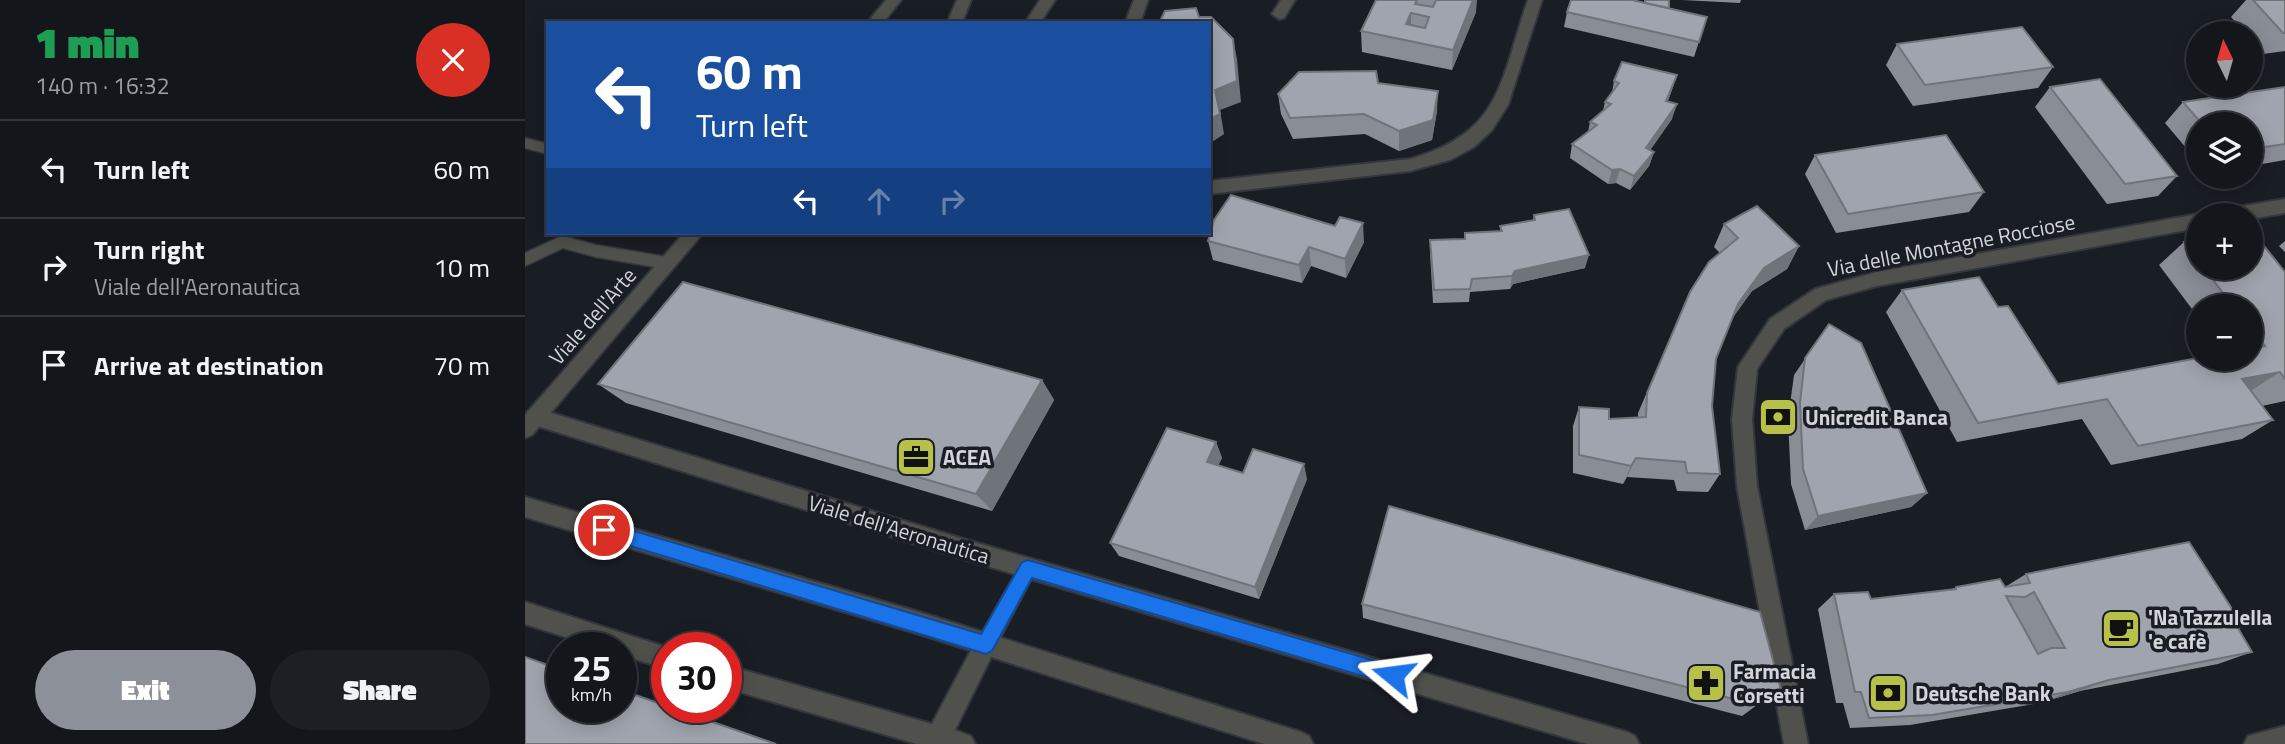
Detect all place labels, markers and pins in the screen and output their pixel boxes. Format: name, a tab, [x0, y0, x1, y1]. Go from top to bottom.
bank icon: Unicredit Banca	[1757, 396, 1799, 438]
place label: Unicredit Banca	[1805, 401, 1948, 433]
office icon: ACEA	[895, 436, 937, 478]
place label: ACEA	[943, 441, 991, 473]
pin	[574, 500, 634, 560]
place label: 'Na Tazzulella 'e cafè	[2148, 601, 2273, 657]
cafe icon: 'Na Tazzulella 'e cafè	[2100, 608, 2142, 650]
place label: Farmacia Corsetti	[1733, 655, 1816, 711]
pharmacy icon: Farmacia Corsetti	[1685, 662, 1727, 704]
bank icon: Deutsche Bank	[1867, 672, 1909, 714]
place label: Deutsche Bank	[1915, 677, 2051, 709]

